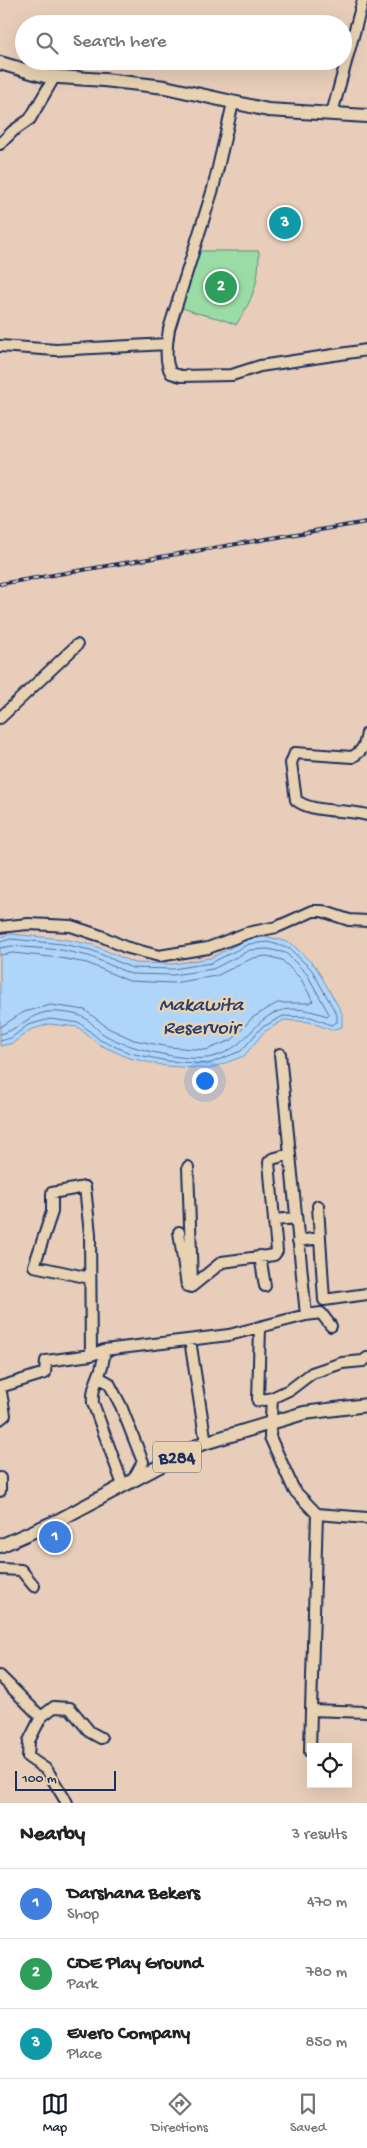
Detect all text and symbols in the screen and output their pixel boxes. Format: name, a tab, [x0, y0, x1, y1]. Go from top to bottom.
search box	[15, 15, 352, 70]
icon: search	[33, 29, 61, 57]
text: Search here	[73, 31, 167, 54]
pin: 3	[269, 204, 301, 242]
pin: 2	[205, 268, 237, 306]
water label: Makawita Reservoir	[159, 995, 245, 1041]
your location	[192, 1068, 218, 1094]
road number: B284	[153, 1441, 201, 1472]
pin: 1	[39, 1518, 71, 1556]
map controls	[307, 1743, 352, 1788]
button: locate	[307, 1743, 352, 1788]
scale bar	[15, 1768, 116, 1791]
text: 100 m	[22, 1771, 57, 1788]
text: Nearby	[20, 1823, 85, 1848]
text: 3 results	[292, 1826, 347, 1845]
text: Darshana Bekers	[67, 1883, 200, 1906]
text: 1	[33, 1894, 39, 1913]
text: 470 m	[307, 1894, 347, 1913]
text: Shop	[67, 1906, 99, 1925]
text: CDE Play Ground	[67, 1953, 203, 1976]
text: 2	[32, 1964, 40, 1983]
text: 780 m	[306, 1964, 347, 1983]
text: Park	[67, 1976, 98, 1995]
text: Evero Company	[67, 2023, 190, 2046]
text: 3	[32, 2034, 40, 2053]
text: 850 m	[306, 2034, 347, 2053]
text: Place	[67, 2046, 102, 2065]
tab: Map	[41, 2090, 69, 2137]
tab: Directions	[151, 2090, 208, 2137]
tab: Saved	[290, 2090, 326, 2137]

